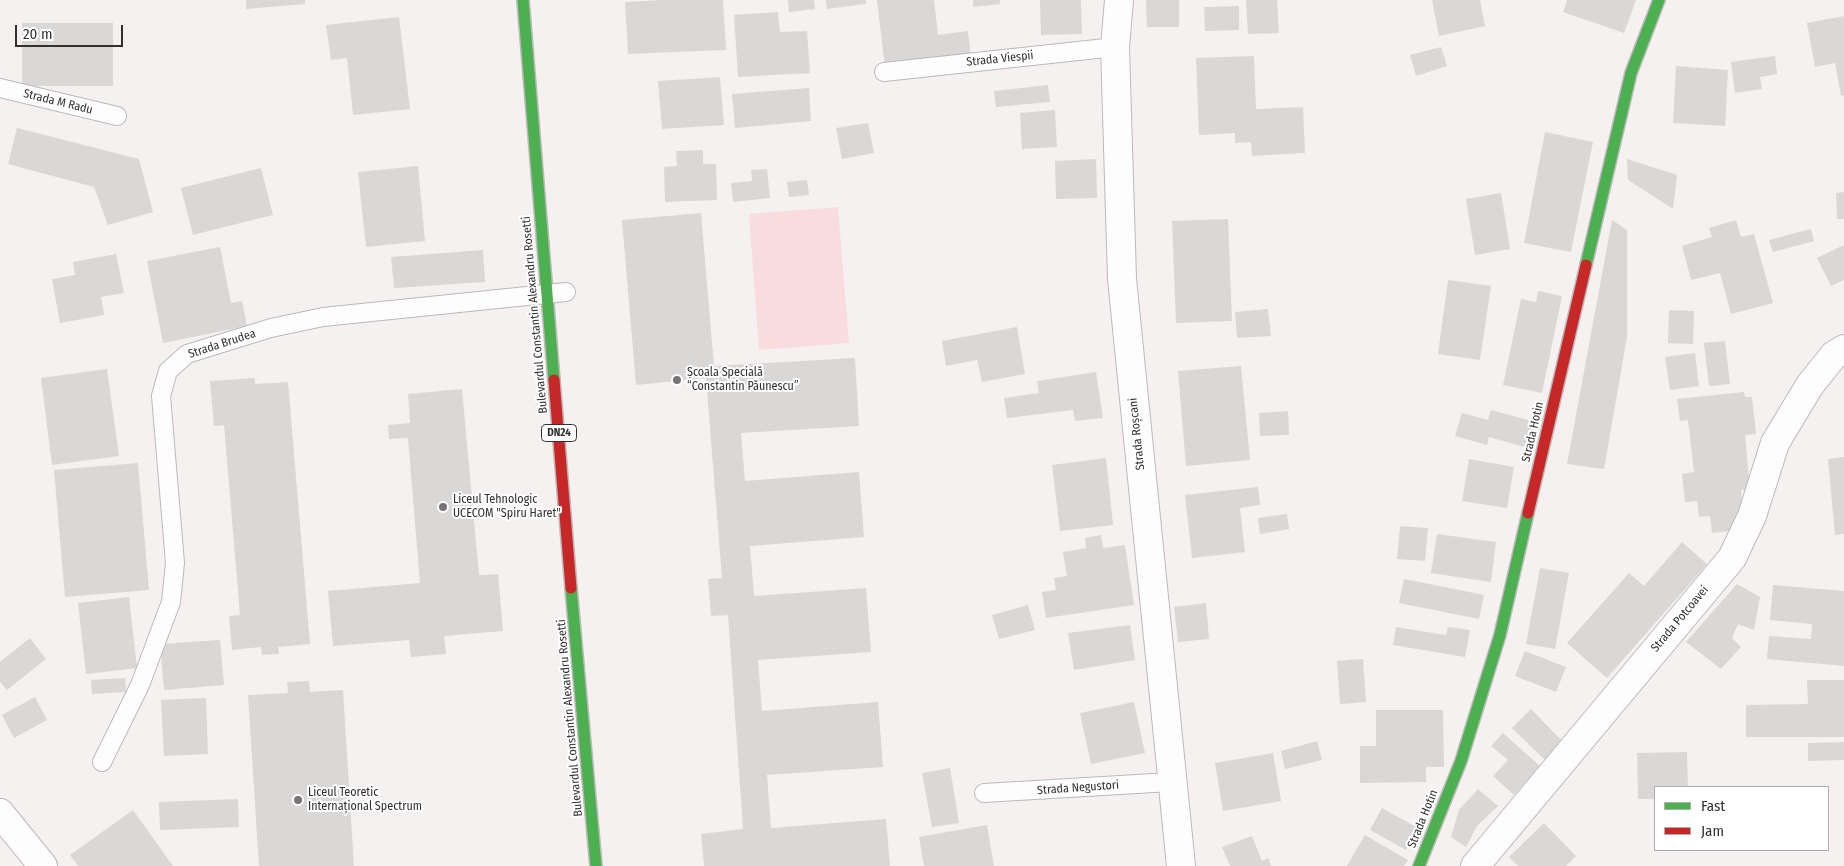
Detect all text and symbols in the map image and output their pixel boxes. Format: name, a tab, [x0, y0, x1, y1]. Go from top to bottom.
scale bar	[18, 15, 125, 47]
text: 20 m	[23, 25, 53, 43]
street label: Strada Viespii	[966, 48, 1034, 70]
street label: Strada M Radu	[22, 86, 94, 118]
street label: Bulevardul Constantin Alexandru Rosetti	[519, 216, 551, 414]
street label: Strada Brudea	[187, 326, 257, 362]
place label: Școala Specială “Constantin Păunescu”	[687, 366, 799, 394]
marker: Școala Specială “Constantin Păunescu”	[671, 374, 683, 386]
street label: Strada Roșcani	[1126, 397, 1148, 471]
street label: Strada Hotin	[1519, 400, 1547, 464]
road number: DN24	[542, 424, 576, 442]
place label: Liceul Tehnologic UCECOM "Spiru Haret"	[453, 493, 561, 521]
marker: Liceul Tehnologic UCECOM "Spiru Haret"	[437, 501, 449, 513]
street label: Strada Potcoavei	[1648, 583, 1712, 655]
street label: Bulevardul Constantin Alexandru Rosetti	[554, 619, 586, 817]
street label: Strada Negustori	[1037, 778, 1119, 798]
place label: Liceul Teoretic Internațional Spectrum	[308, 786, 422, 814]
legend	[1654, 786, 1829, 851]
street label: Strada Hotin	[1405, 788, 1441, 850]
marker: Liceul Teoretic Internațional Spectrum	[292, 794, 304, 806]
text: Fast	[1701, 797, 1725, 815]
text: Jam	[1701, 822, 1724, 840]

